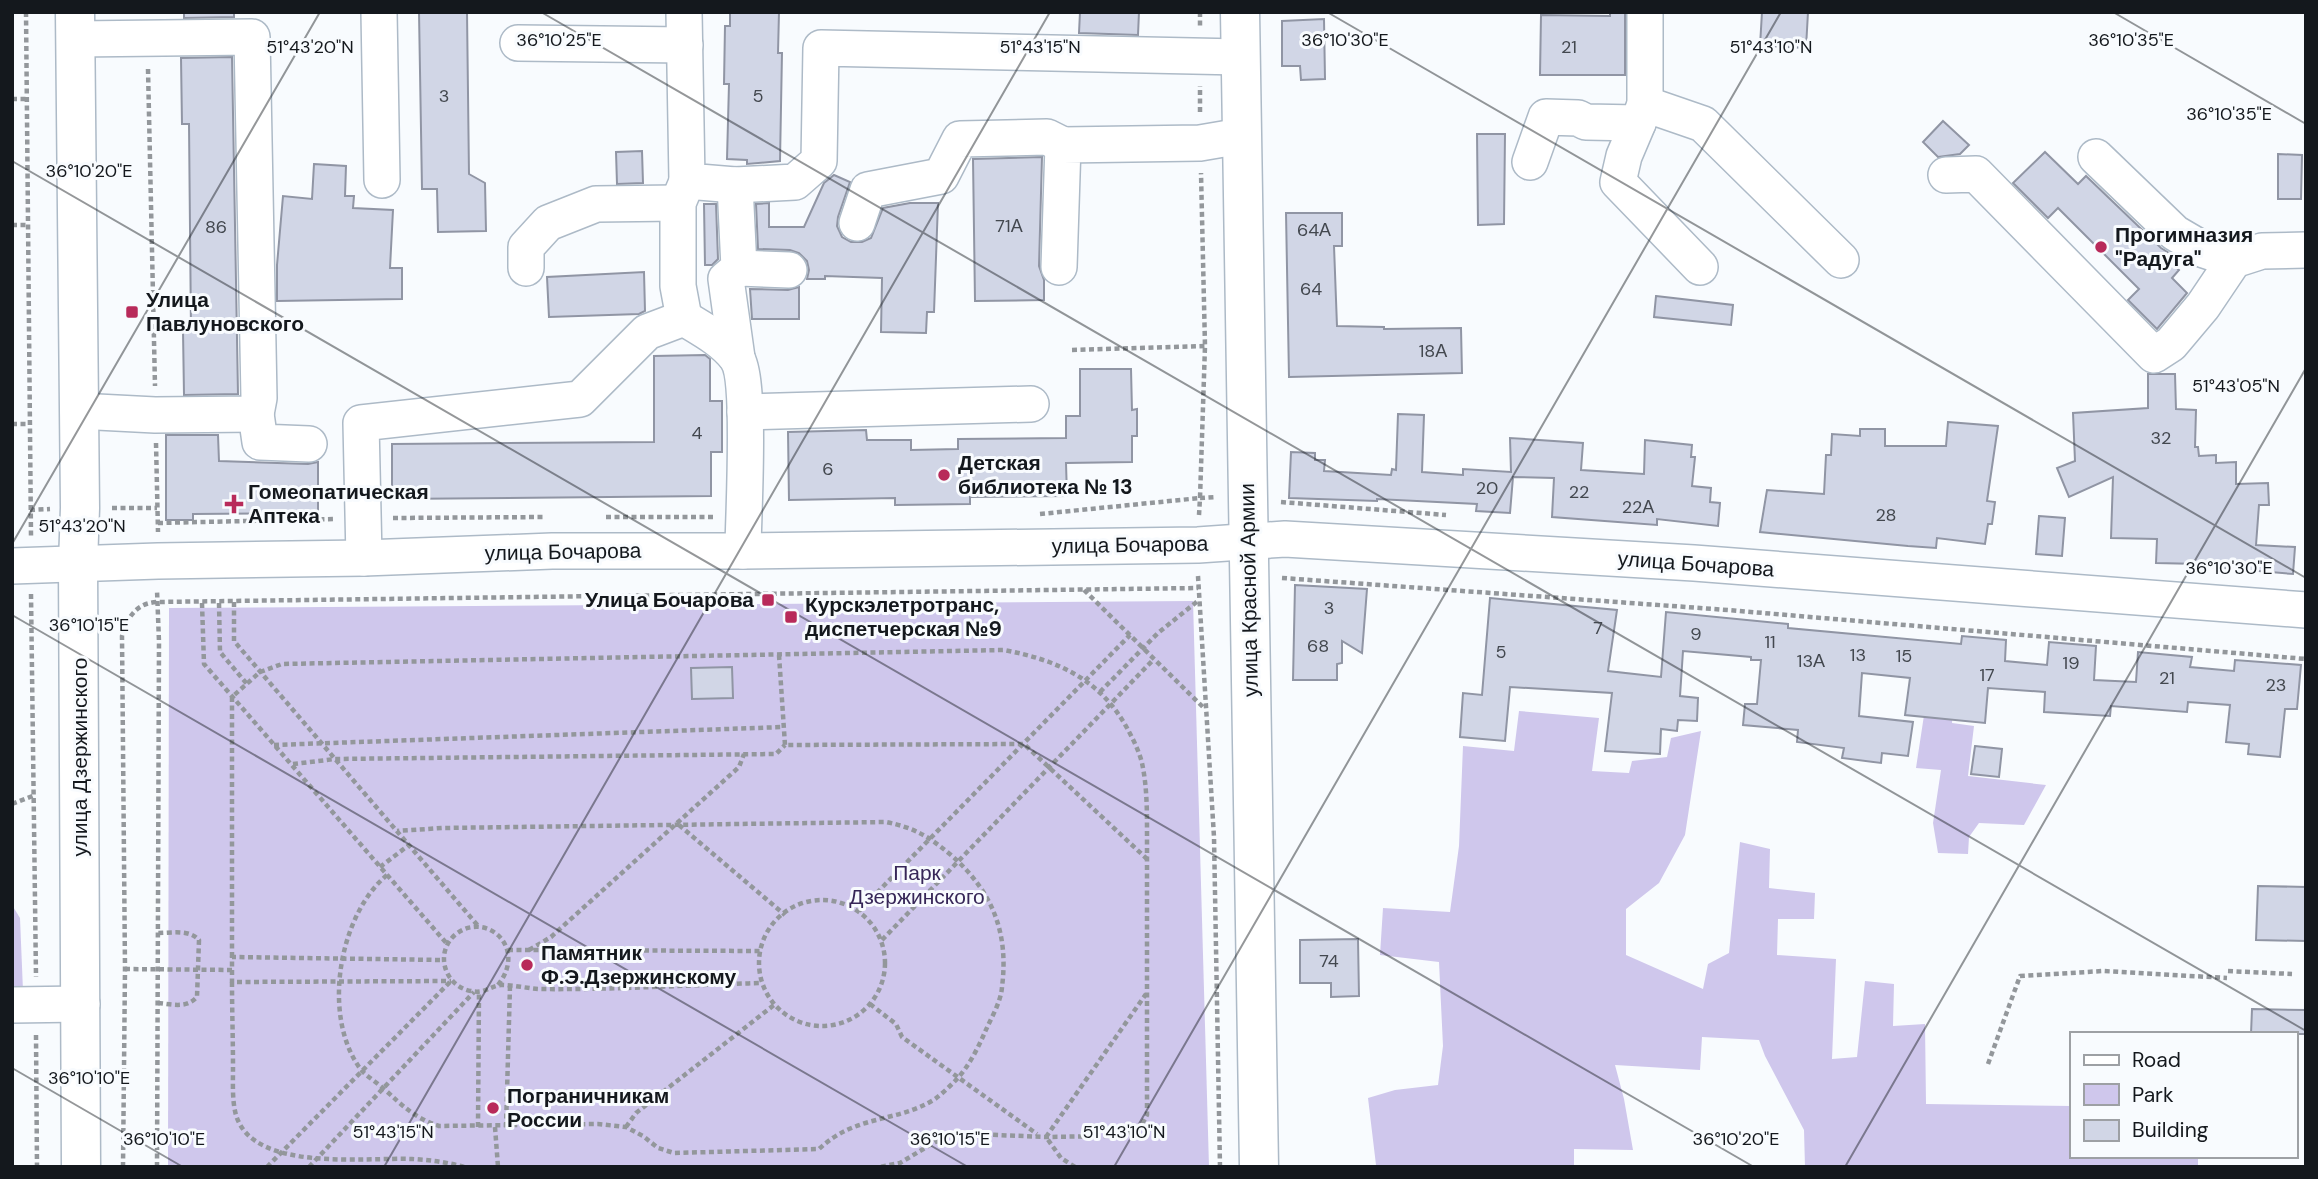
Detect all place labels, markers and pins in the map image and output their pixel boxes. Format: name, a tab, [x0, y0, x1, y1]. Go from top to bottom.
place label: Прогимназия "Радуга"	[2115, 221, 2253, 273]
marker: Прогимназия "Радуга"	[2093, 239, 2109, 255]
place label: Улица Павлуновского	[146, 286, 304, 338]
marker: Улица Павлуновского	[124, 304, 140, 320]
place label: Детская библиотека № 13	[958, 449, 1133, 501]
marker: Детская библиотека № 13	[936, 467, 952, 483]
place label: Гомеопатическая Аптека	[248, 478, 429, 530]
marker: Гомеопатическая Аптека	[226, 496, 242, 512]
place label: Улица Бочарова	[585, 586, 754, 614]
place label: Курскэлетротранс, диспетчерская №9	[805, 591, 1002, 643]
marker: Улица Бочарова	[760, 592, 776, 608]
marker: Курскэлетротранс, диспетчерская №9	[783, 609, 799, 625]
place label: Памятник Ф.Э.Дзержинскому	[541, 939, 737, 991]
marker: Памятник Ф.Э.Дзержинскому	[519, 957, 535, 973]
place label: Пограничникам России	[507, 1082, 669, 1134]
marker: Пограничникам России	[485, 1100, 501, 1116]

